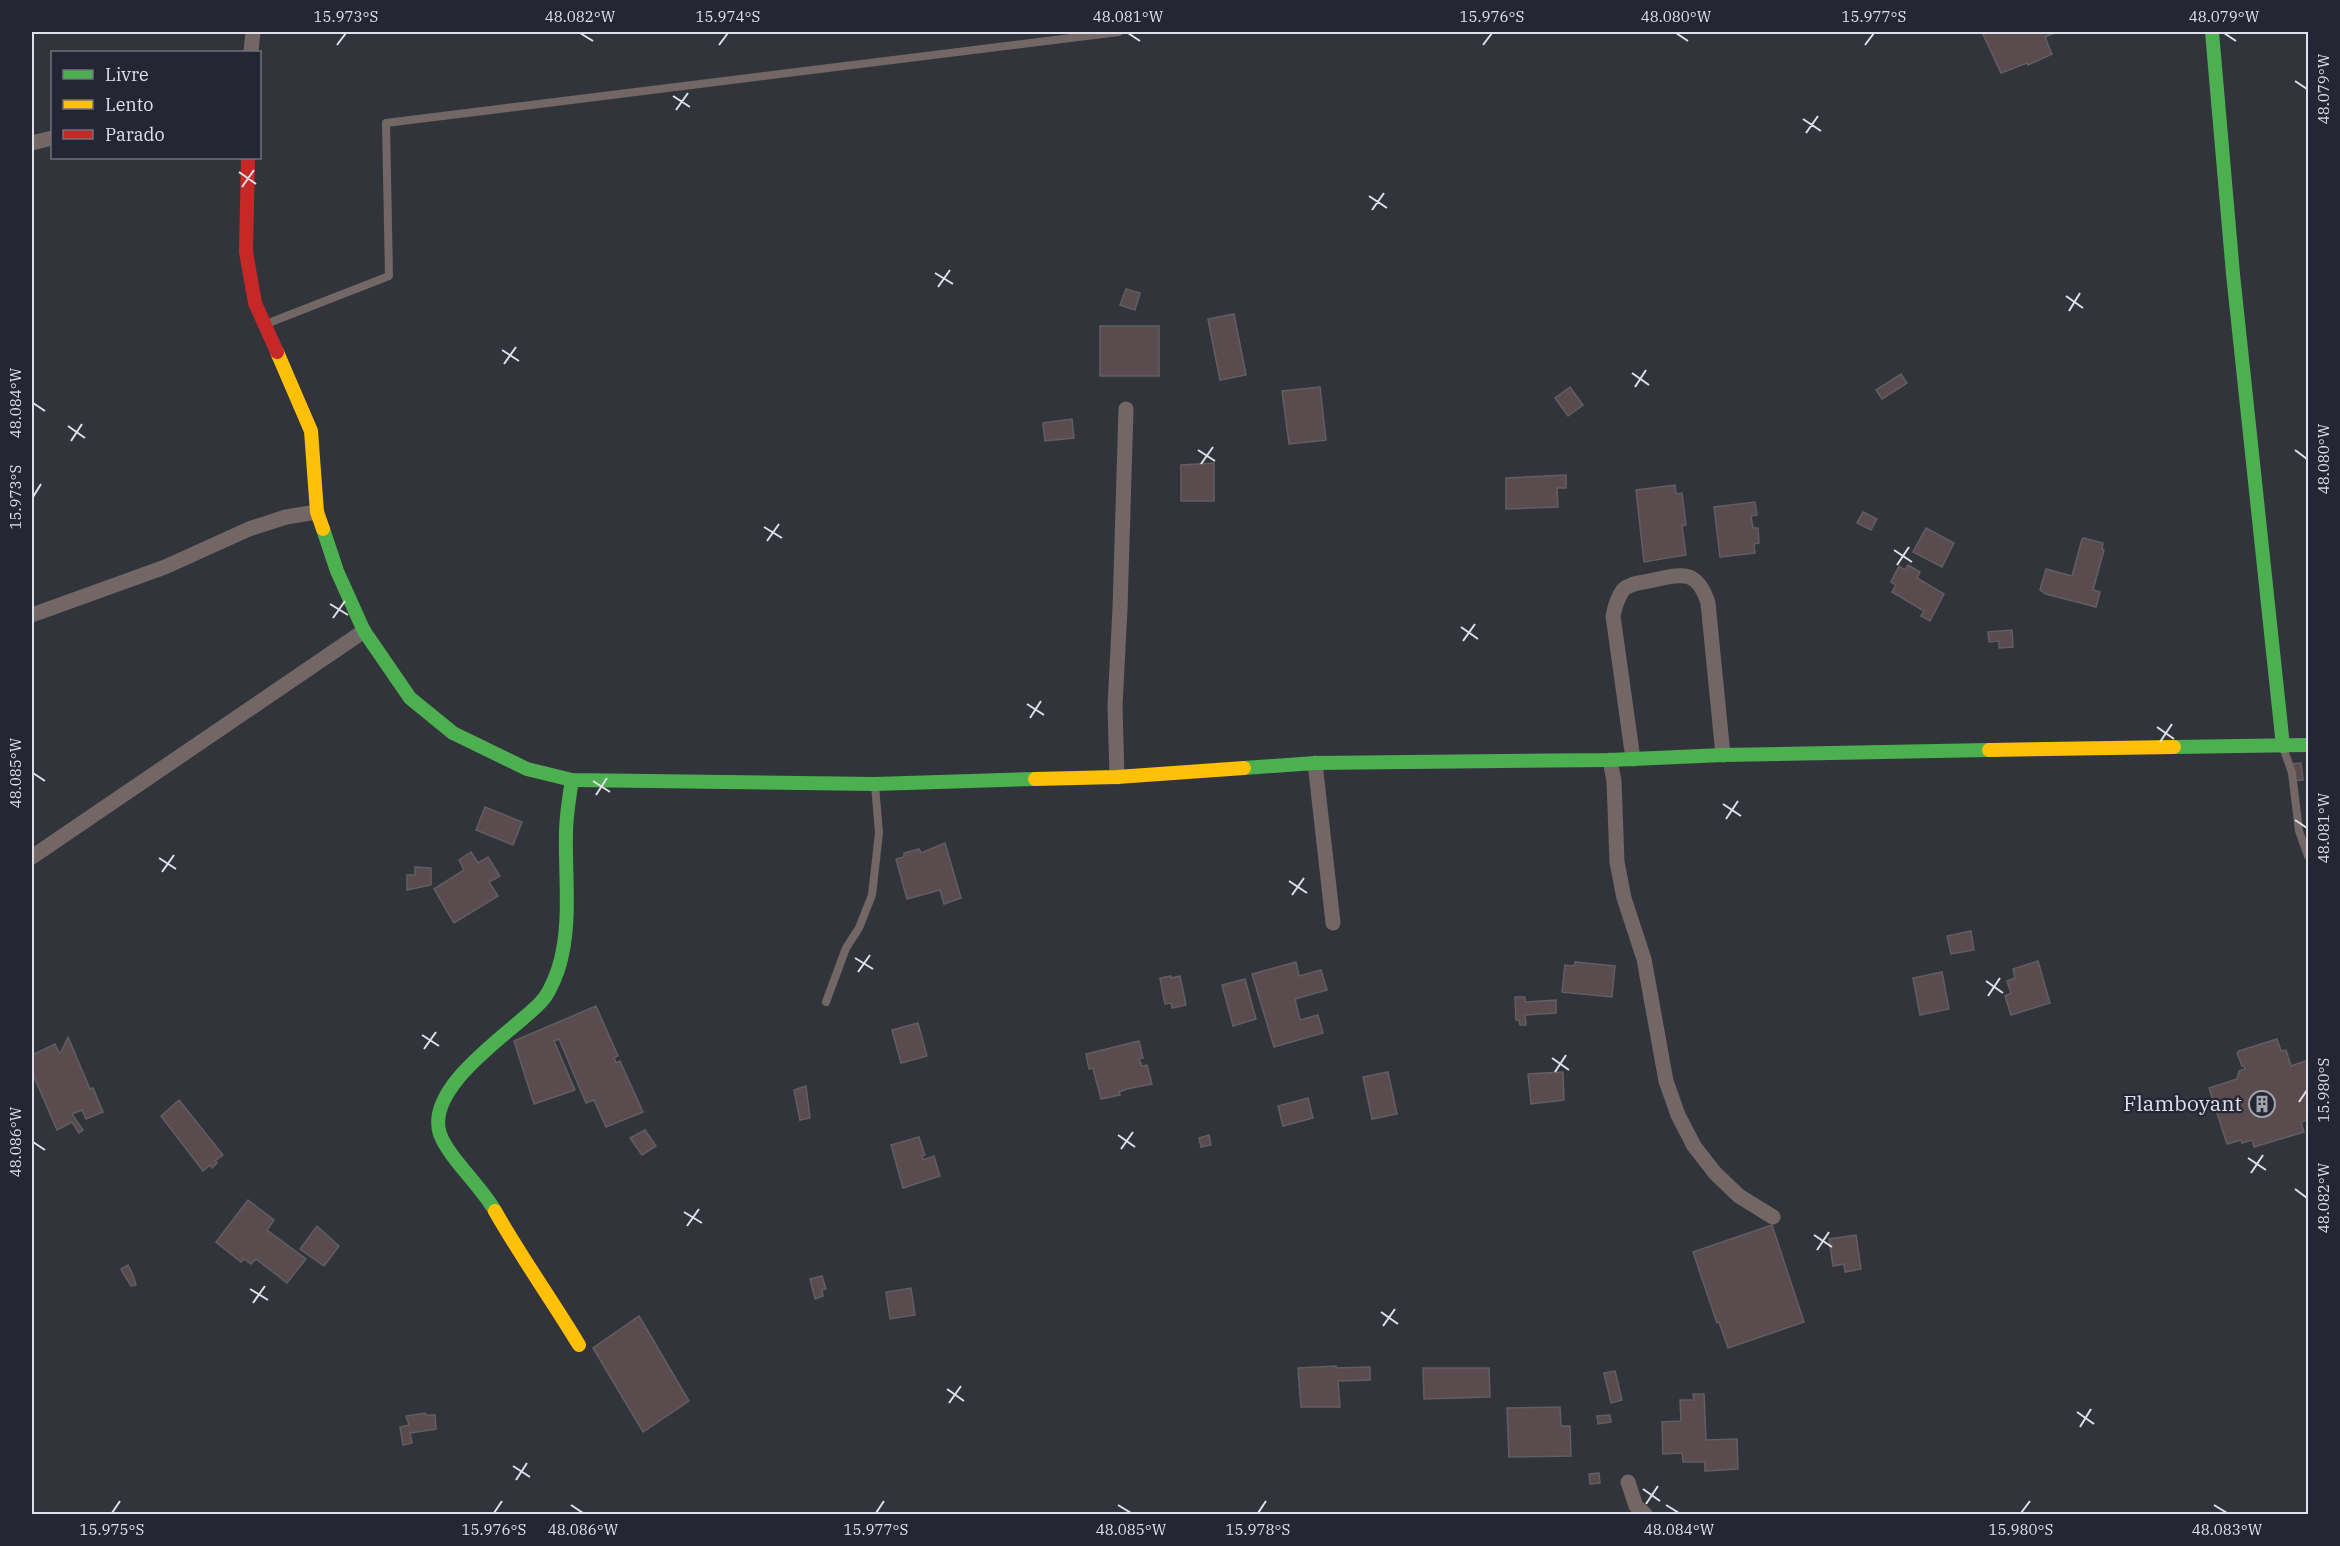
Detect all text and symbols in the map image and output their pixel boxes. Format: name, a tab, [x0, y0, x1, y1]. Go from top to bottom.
text: 15.973°S	[314, 7, 378, 26]
text: 48.082°W	[545, 7, 616, 26]
text: 15.974°S	[696, 7, 760, 26]
text: 48.081°W	[1093, 7, 1164, 26]
text: 15.976°S	[1460, 7, 1524, 26]
text: 48.080°W	[1641, 7, 1712, 26]
text: 15.977°S	[1842, 7, 1906, 26]
text: 48.079°W	[2189, 7, 2260, 26]
legend	[51, 51, 261, 159]
text: 48.079°W	[2314, 53, 2333, 124]
text: Livre	[105, 63, 149, 86]
text: Lento	[105, 93, 153, 116]
text: Parado	[105, 123, 165, 146]
text: 48.084°W	[6, 367, 25, 438]
text: 48.080°W	[2314, 423, 2333, 494]
text: 15.973°S	[6, 465, 25, 529]
text: 48.085°W	[6, 737, 25, 808]
text: 48.081°W	[2314, 792, 2333, 863]
text: 15.980°S	[2314, 1058, 2333, 1122]
place label: Flamboyant	[2123, 1089, 2242, 1117]
building icon: Flamboyant	[2247, 1089, 2277, 1119]
text: 48.086°W	[6, 1106, 25, 1177]
text: 48.082°W	[2314, 1162, 2333, 1233]
text: 15.975°S	[80, 1520, 144, 1539]
text: 15.976°S	[462, 1520, 526, 1539]
text: 48.086°W	[548, 1520, 619, 1539]
text: 15.977°S	[844, 1520, 908, 1539]
text: 48.085°W	[1096, 1520, 1167, 1539]
text: 15.978°S	[1226, 1520, 1290, 1539]
text: 48.084°W	[1644, 1520, 1715, 1539]
text: 15.980°S	[1989, 1520, 2053, 1539]
text: 48.083°W	[2192, 1520, 2263, 1539]

